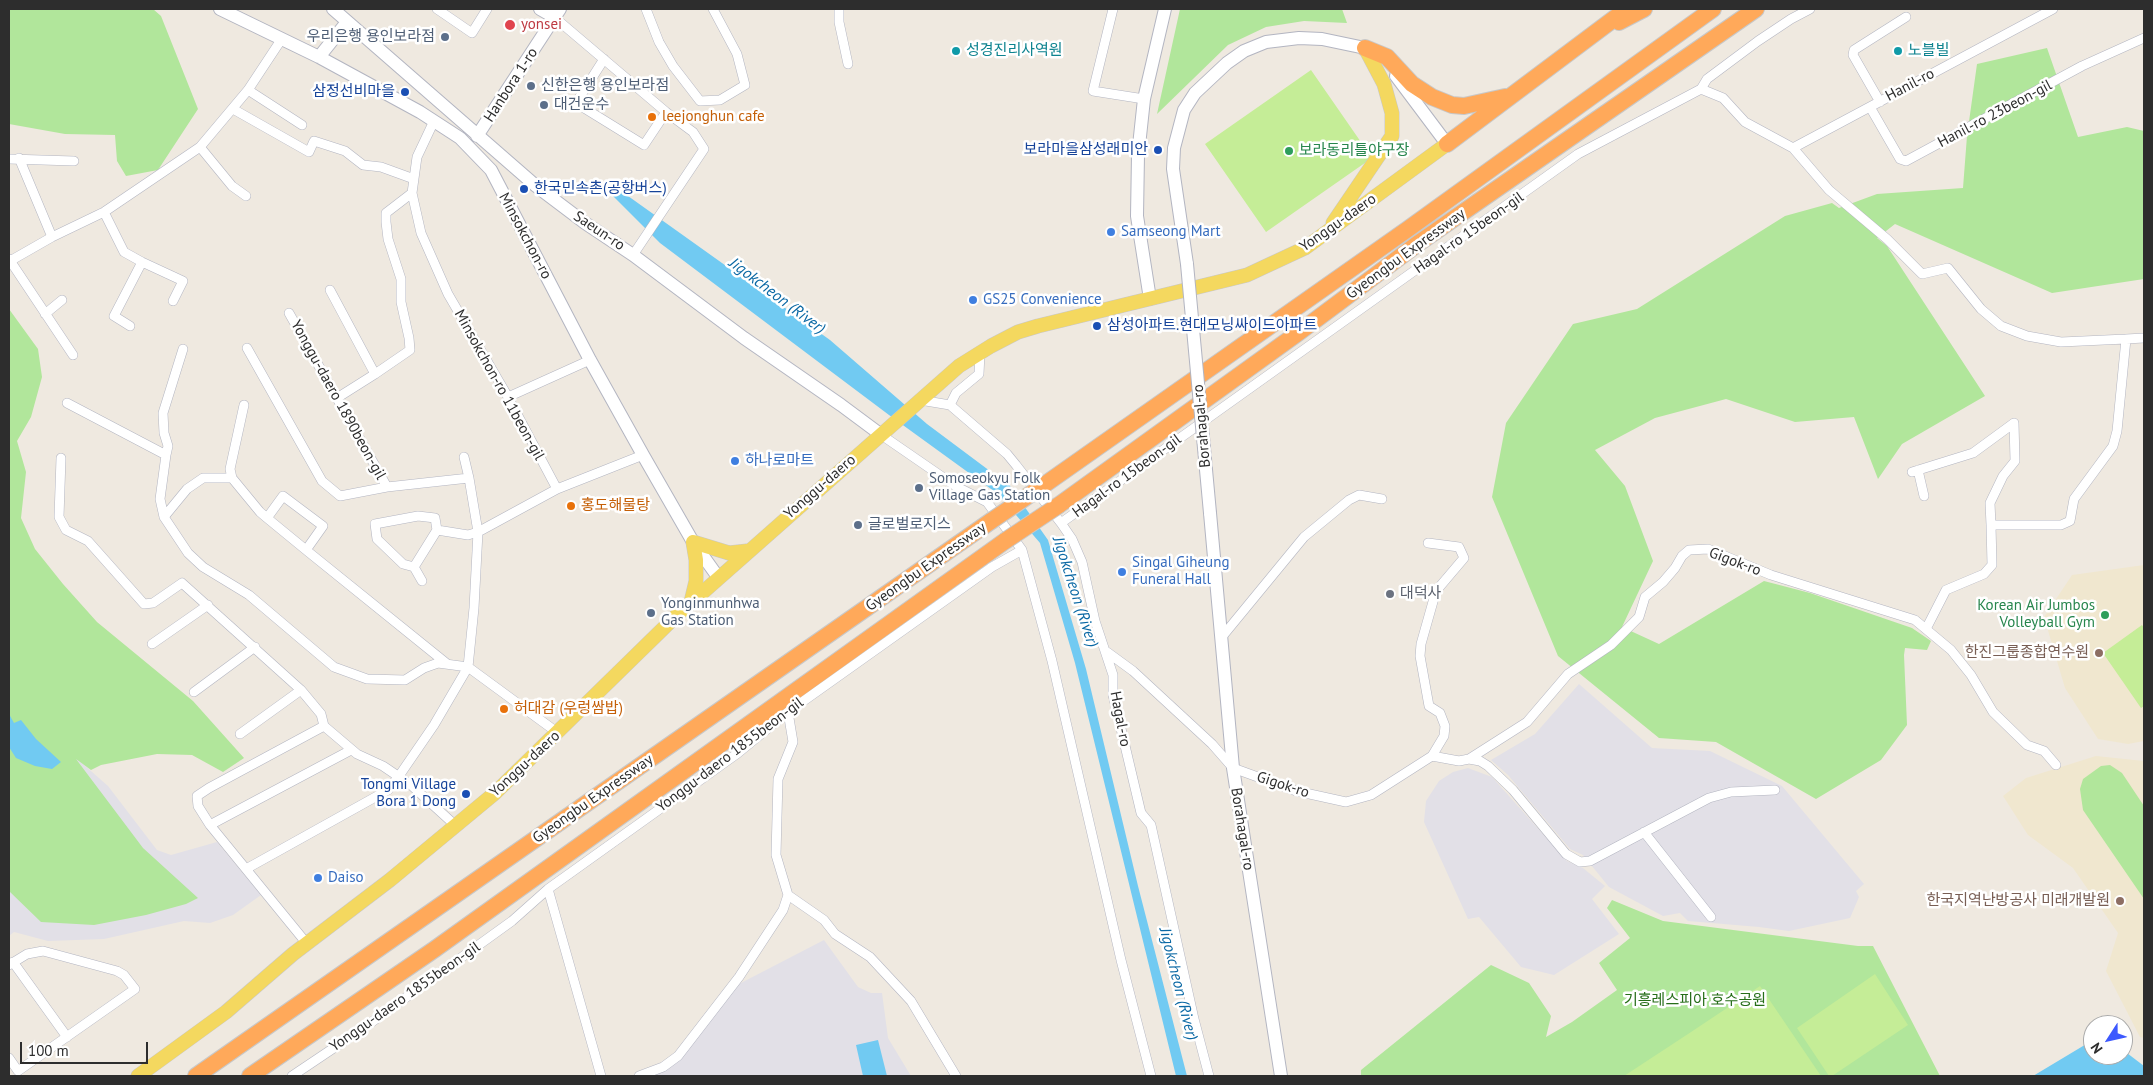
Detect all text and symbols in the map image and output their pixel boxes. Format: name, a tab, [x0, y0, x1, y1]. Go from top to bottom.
place label: yonsei	[521, 16, 562, 34]
marker: yonsei	[503, 18, 517, 32]
place label: 우리은행 용인보라점	[307, 28, 435, 46]
marker: 우리은행 용인보라점	[439, 31, 451, 43]
place label: 성경진리사역원	[966, 42, 1063, 60]
place label: 노블빌	[1908, 42, 1949, 60]
street label: Hanbora 1-ro	[480, 44, 542, 126]
marker: 성경진리사역원	[950, 45, 962, 57]
marker: 노블빌	[1892, 45, 1904, 57]
street label: Hanil-ro	[1883, 65, 1937, 105]
street label: Hanil-ro 23beon-gil	[1935, 76, 2055, 152]
place label: 신한은행 용인보라점	[541, 77, 669, 95]
marker: 신한은행 용인보라점	[525, 80, 537, 92]
place label: 삼정선비마을	[312, 83, 395, 101]
marker: 삼정선비마을	[399, 86, 411, 98]
place label: 대건운수	[554, 96, 609, 114]
marker: 대건운수	[538, 99, 550, 111]
place label: leejonghun cafe	[662, 108, 765, 126]
marker: leejonghun cafe	[646, 111, 658, 123]
place label: 보라마을삼성래미안	[1024, 141, 1148, 159]
place label: 보라동리틀야구장	[1299, 142, 1409, 160]
marker: 보라마을삼성래미안	[1152, 144, 1164, 156]
marker: 보라동리틀야구장	[1283, 145, 1295, 157]
place label: 한국민속촌(공항버스)	[534, 180, 667, 198]
marker: 한국민속촌(공항버스)	[518, 183, 530, 195]
street label: Hagal-ro 15beon-gil	[1411, 188, 1527, 278]
street label: Minsokchon-ro	[495, 190, 555, 282]
street label: Yonggu-daero	[1296, 190, 1380, 256]
street label: Gyeongbu Expressway	[1343, 205, 1469, 303]
street label: Saeun-ro	[570, 207, 628, 255]
place label: Samseong Mart	[1121, 223, 1221, 241]
marker: Samseong Mart	[1105, 226, 1117, 238]
water label: Jigokcheon (River)	[725, 254, 829, 338]
place label: GS25 Convenience	[983, 291, 1102, 309]
marker: GS25 Convenience	[967, 294, 979, 306]
street label: Minsokchon-ro 11beon-gil	[450, 307, 548, 463]
street label: Yonggu-daero 1890beon-gil	[287, 317, 389, 483]
place label: 삼성아파트.현대모닝싸이드아파트	[1107, 317, 1317, 335]
marker: 삼성아파트.현대모닝싸이드아파트	[1091, 320, 1103, 332]
street label: Borahagal-ro	[1189, 384, 1215, 468]
street label: Hagal-ro 15beon-gil	[1069, 431, 1185, 521]
street label: Yonggu-daero	[780, 451, 860, 523]
place label: 하나로마트	[745, 452, 814, 470]
marker: 하나로마트	[729, 455, 741, 467]
place label: Somoseokyu Folk Village Gas Station	[929, 470, 1050, 505]
marker: Somoseokyu Folk Village Gas Station	[913, 482, 925, 494]
place label: 홍도해물탕	[581, 497, 650, 515]
marker: 홍도해물탕	[565, 500, 577, 512]
place label: 글로벌로지스	[868, 516, 951, 534]
marker: 글로벌로지스	[852, 519, 864, 531]
street label: Gyeongbu Expressway	[862, 519, 990, 615]
water label: Jigokcheon (River)	[1048, 534, 1102, 650]
street label: Gigok-ro	[1706, 544, 1764, 580]
place label: Singal Giheung Funeral Hall	[1132, 554, 1229, 589]
marker: Singal Giheung Funeral Hall	[1116, 566, 1128, 578]
place label: 대덕사	[1400, 585, 1441, 603]
marker: 대덕사	[1384, 588, 1396, 600]
place label: Yonginmunhwa Gas Station	[661, 595, 760, 630]
place label: Korean Air Jumbos Volleyball Gym	[1977, 597, 2095, 632]
marker: Yonginmunhwa Gas Station	[645, 607, 657, 619]
marker: Korean Air Jumbos Volleyball Gym	[2099, 609, 2111, 621]
place label: 한진그룹종합연수원	[1965, 644, 2089, 662]
marker: 한진그룹종합연수원	[2093, 647, 2105, 659]
street label: Hagal-ro	[1106, 690, 1134, 748]
street label: Yonggu-daero 1855beon-gil	[653, 694, 807, 816]
place label: 허대감 (우렁쌈밥)	[514, 700, 623, 718]
marker: 허대감 (우렁쌈밥)	[498, 703, 510, 715]
street label: Yonggu-daero	[486, 727, 564, 801]
street label: Gyeongbu Expressway	[529, 751, 657, 847]
street label: Gigok-ro	[1254, 768, 1312, 802]
place label: Tongmi Village Bora 1 Dong	[361, 776, 456, 811]
street label: Borahagal-ro	[1227, 786, 1257, 872]
marker: Tongmi Village Bora 1 Dong	[460, 788, 472, 800]
place label: Daiso	[328, 869, 364, 887]
marker: Daiso	[312, 872, 324, 884]
place label: 한국지역난방공사 미래개발원	[1927, 892, 2110, 910]
marker: 한국지역난방공사 미래개발원	[2114, 895, 2126, 907]
water label: Jigokcheon (River)	[1155, 926, 1201, 1042]
street label: Yonggu-daero 1855beon-gil	[326, 938, 484, 1056]
park label: 기흥레스피아 호수공원	[1624, 992, 1766, 1010]
north arrow	[2083, 1015, 2133, 1065]
scale bar	[22, 1032, 150, 1064]
text: N	[2087, 1039, 2107, 1057]
text: 100 m	[28, 1041, 69, 1060]

